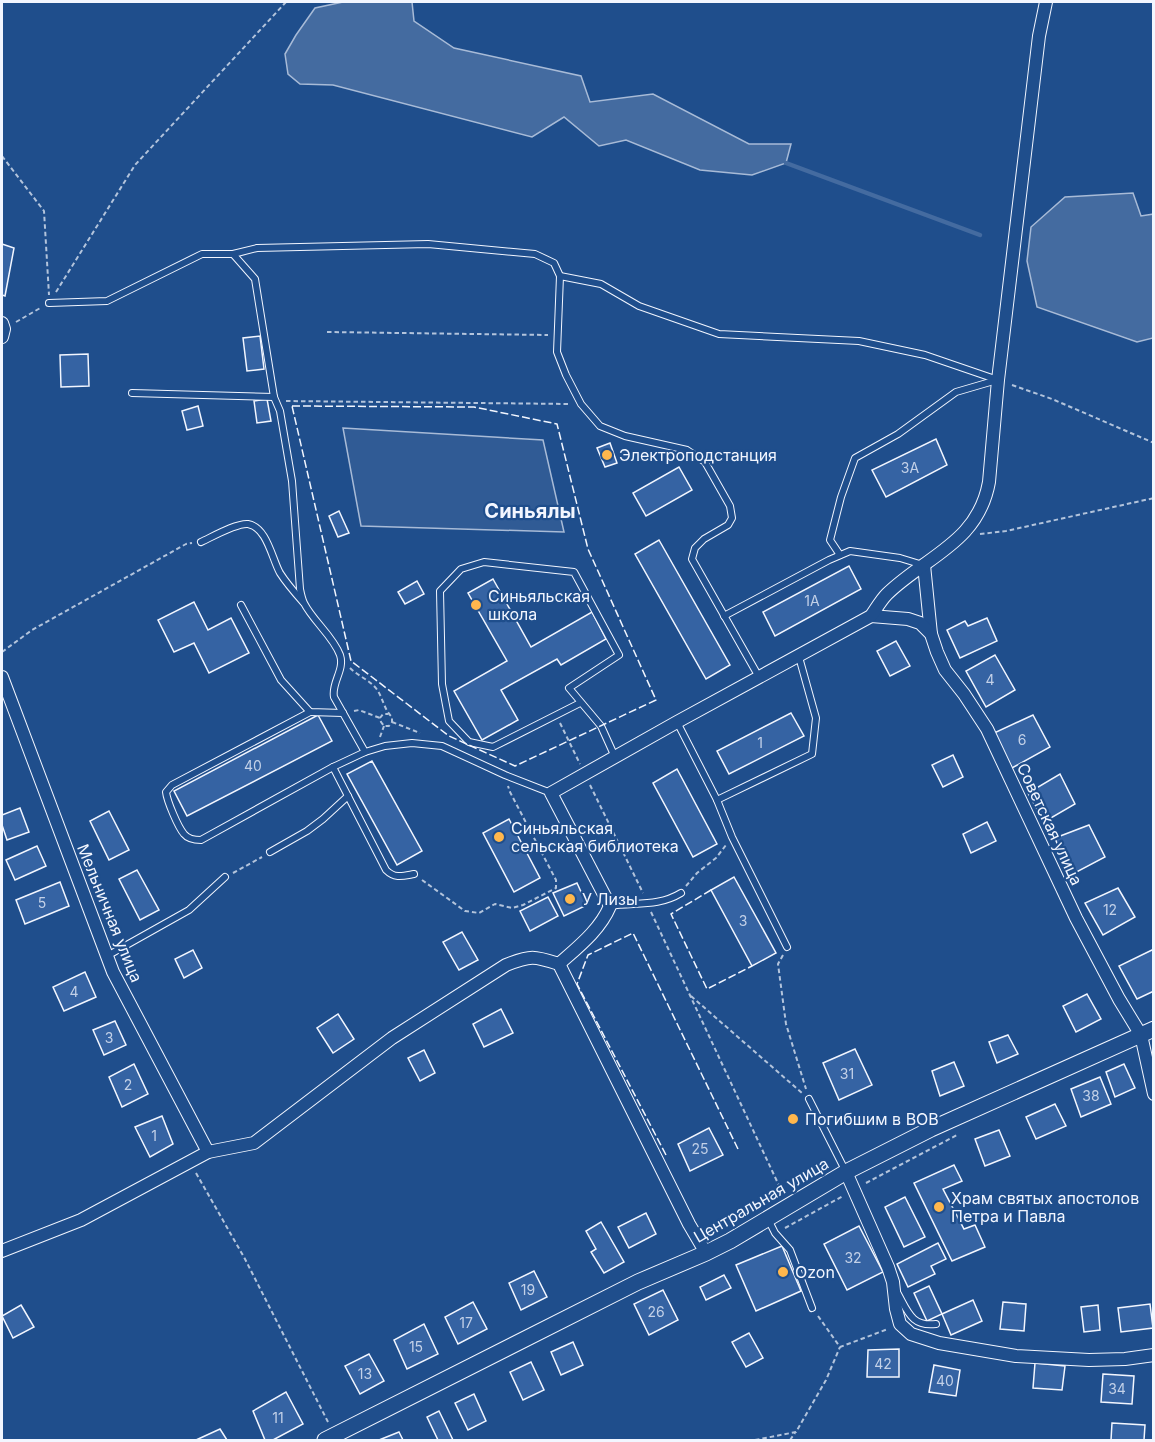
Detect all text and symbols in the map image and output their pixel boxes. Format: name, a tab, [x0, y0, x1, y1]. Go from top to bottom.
place label: Электроподстанция	[619, 445, 777, 465]
marker: Электроподстанция	[600, 448, 614, 462]
house number: 3А	[901, 459, 919, 476]
district label: Синьялы	[484, 499, 576, 523]
place label: Синьяльская школа	[488, 586, 590, 624]
house number: 1А	[804, 592, 820, 609]
marker: Синьяльская школа	[469, 598, 483, 612]
house number: 4	[985, 671, 995, 688]
house number: 6	[1018, 731, 1026, 748]
house number: 1	[757, 734, 763, 751]
house number: 40	[244, 757, 262, 774]
street label: Советская улица	[1013, 760, 1087, 888]
place label: Синьяльская сельская библиотека	[511, 818, 679, 856]
marker: Синьяльская сельская библиотека	[492, 830, 506, 844]
street label: Мельничная улица	[73, 841, 147, 985]
place label: У Лизы	[582, 889, 638, 909]
marker: У Лизы	[563, 892, 577, 906]
house number: 5	[38, 894, 46, 911]
house number: 12	[1103, 901, 1117, 918]
house number: 3	[739, 912, 747, 929]
house number: 4	[69, 983, 79, 1000]
house number: 3	[105, 1029, 113, 1046]
house number: 31	[840, 1065, 854, 1082]
house number: 2	[124, 1076, 132, 1093]
house number: 38	[1082, 1087, 1100, 1104]
place label: Погибшим в ВОВ	[805, 1109, 939, 1129]
marker: Погибшим в ВОВ	[786, 1112, 800, 1126]
house number: 1	[151, 1127, 157, 1144]
house number: 25	[691, 1140, 709, 1157]
street label: Центральная улица	[690, 1153, 832, 1247]
place label: Храм святых апостолов Петра и Павла	[951, 1188, 1139, 1226]
marker: Храм святых апостолов Петра и Павла	[932, 1200, 946, 1214]
house number: 32	[844, 1249, 862, 1266]
place label: Ozon	[795, 1262, 835, 1282]
marker: Ozon	[776, 1265, 790, 1279]
house number: 19	[521, 1281, 535, 1298]
house number: 26	[647, 1303, 665, 1320]
house number: 17	[459, 1314, 473, 1331]
house number: 15	[409, 1338, 423, 1355]
house number: 42	[874, 1355, 892, 1372]
house number: 13	[358, 1365, 372, 1382]
house number: 40	[936, 1372, 954, 1389]
house number: 34	[1108, 1380, 1126, 1397]
house number: 11	[272, 1409, 284, 1426]

